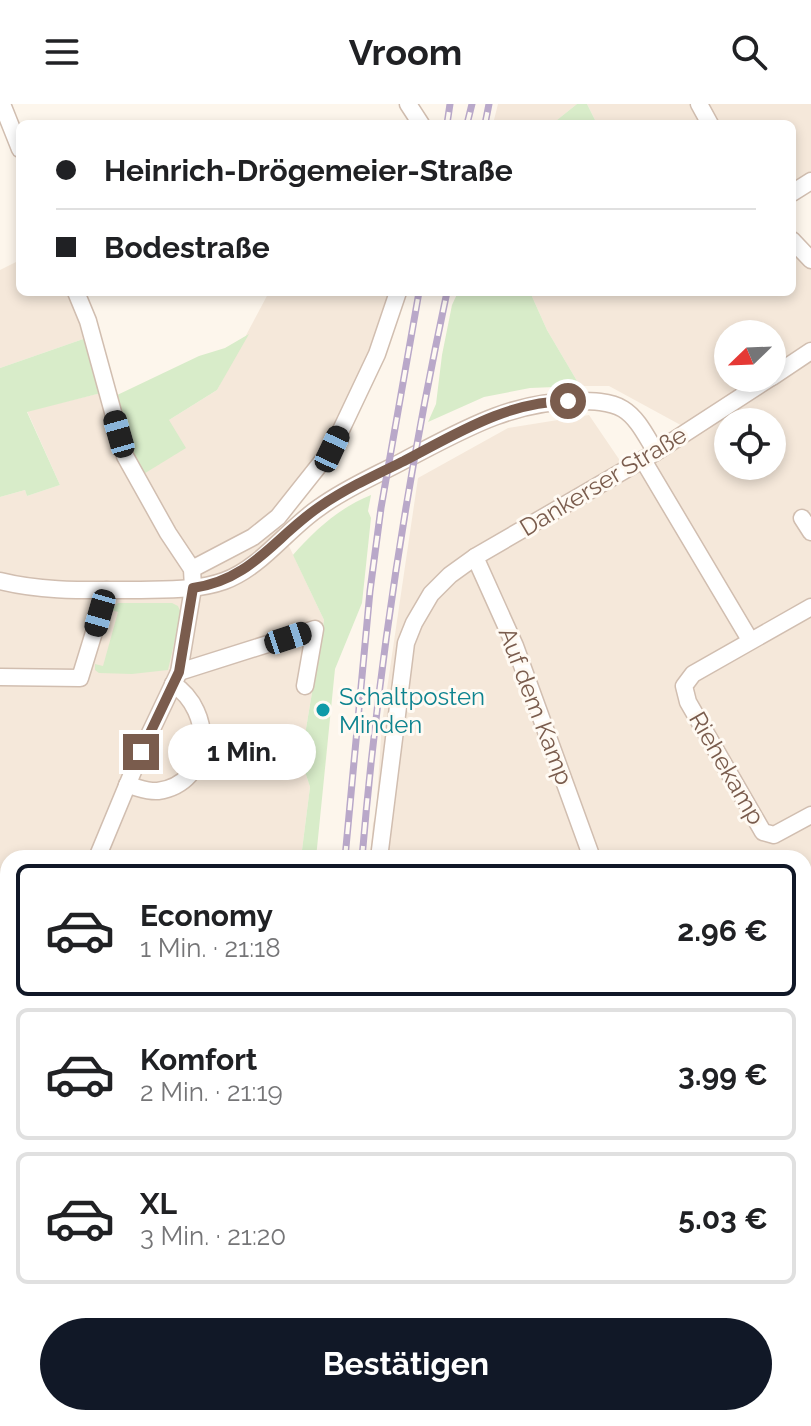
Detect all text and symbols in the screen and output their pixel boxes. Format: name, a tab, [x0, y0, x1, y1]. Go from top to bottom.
icon: menu	[40, 30, 84, 74]
icon: search	[727, 30, 771, 74]
text: Vroom	[349, 31, 462, 73]
text: Heinrich-Drögemeier-Straße	[104, 153, 513, 188]
text: Bodestraße	[104, 230, 270, 265]
north arrow	[714, 320, 786, 392]
map controls	[714, 320, 786, 480]
route start	[550, 383, 586, 419]
car	[101, 408, 137, 460]
button: locate	[714, 408, 786, 480]
street label: Dankerser Straße	[514, 420, 692, 542]
car	[311, 422, 353, 476]
car	[82, 587, 118, 639]
car	[261, 619, 315, 657]
street label: Auf dem Kamp	[493, 623, 579, 789]
place label: Schaltposten Minden	[339, 682, 485, 739]
marker: Schaltposten Minden	[314, 701, 332, 719]
street label: Riehekamp	[683, 706, 771, 830]
callout: 1 Min.	[169, 724, 317, 780]
route end	[123, 734, 159, 770]
text: 1 Min.	[207, 737, 277, 767]
icon: car	[44, 894, 116, 966]
text: Economy	[140, 898, 273, 933]
text: 2.96 €	[677, 913, 768, 948]
text: 1 Min. · 21:18	[140, 933, 281, 963]
icon: car	[44, 1038, 116, 1110]
text: Komfort	[140, 1042, 257, 1077]
text: 3.99 €	[678, 1057, 768, 1092]
text: 2 Min. · 21:19	[140, 1077, 283, 1107]
icon: car	[44, 1182, 116, 1254]
text: XL	[140, 1186, 177, 1221]
text: 5.03 €	[678, 1201, 768, 1236]
text: 3 Min. · 21:20	[140, 1221, 286, 1251]
button: Bestätigen	[40, 1318, 772, 1410]

